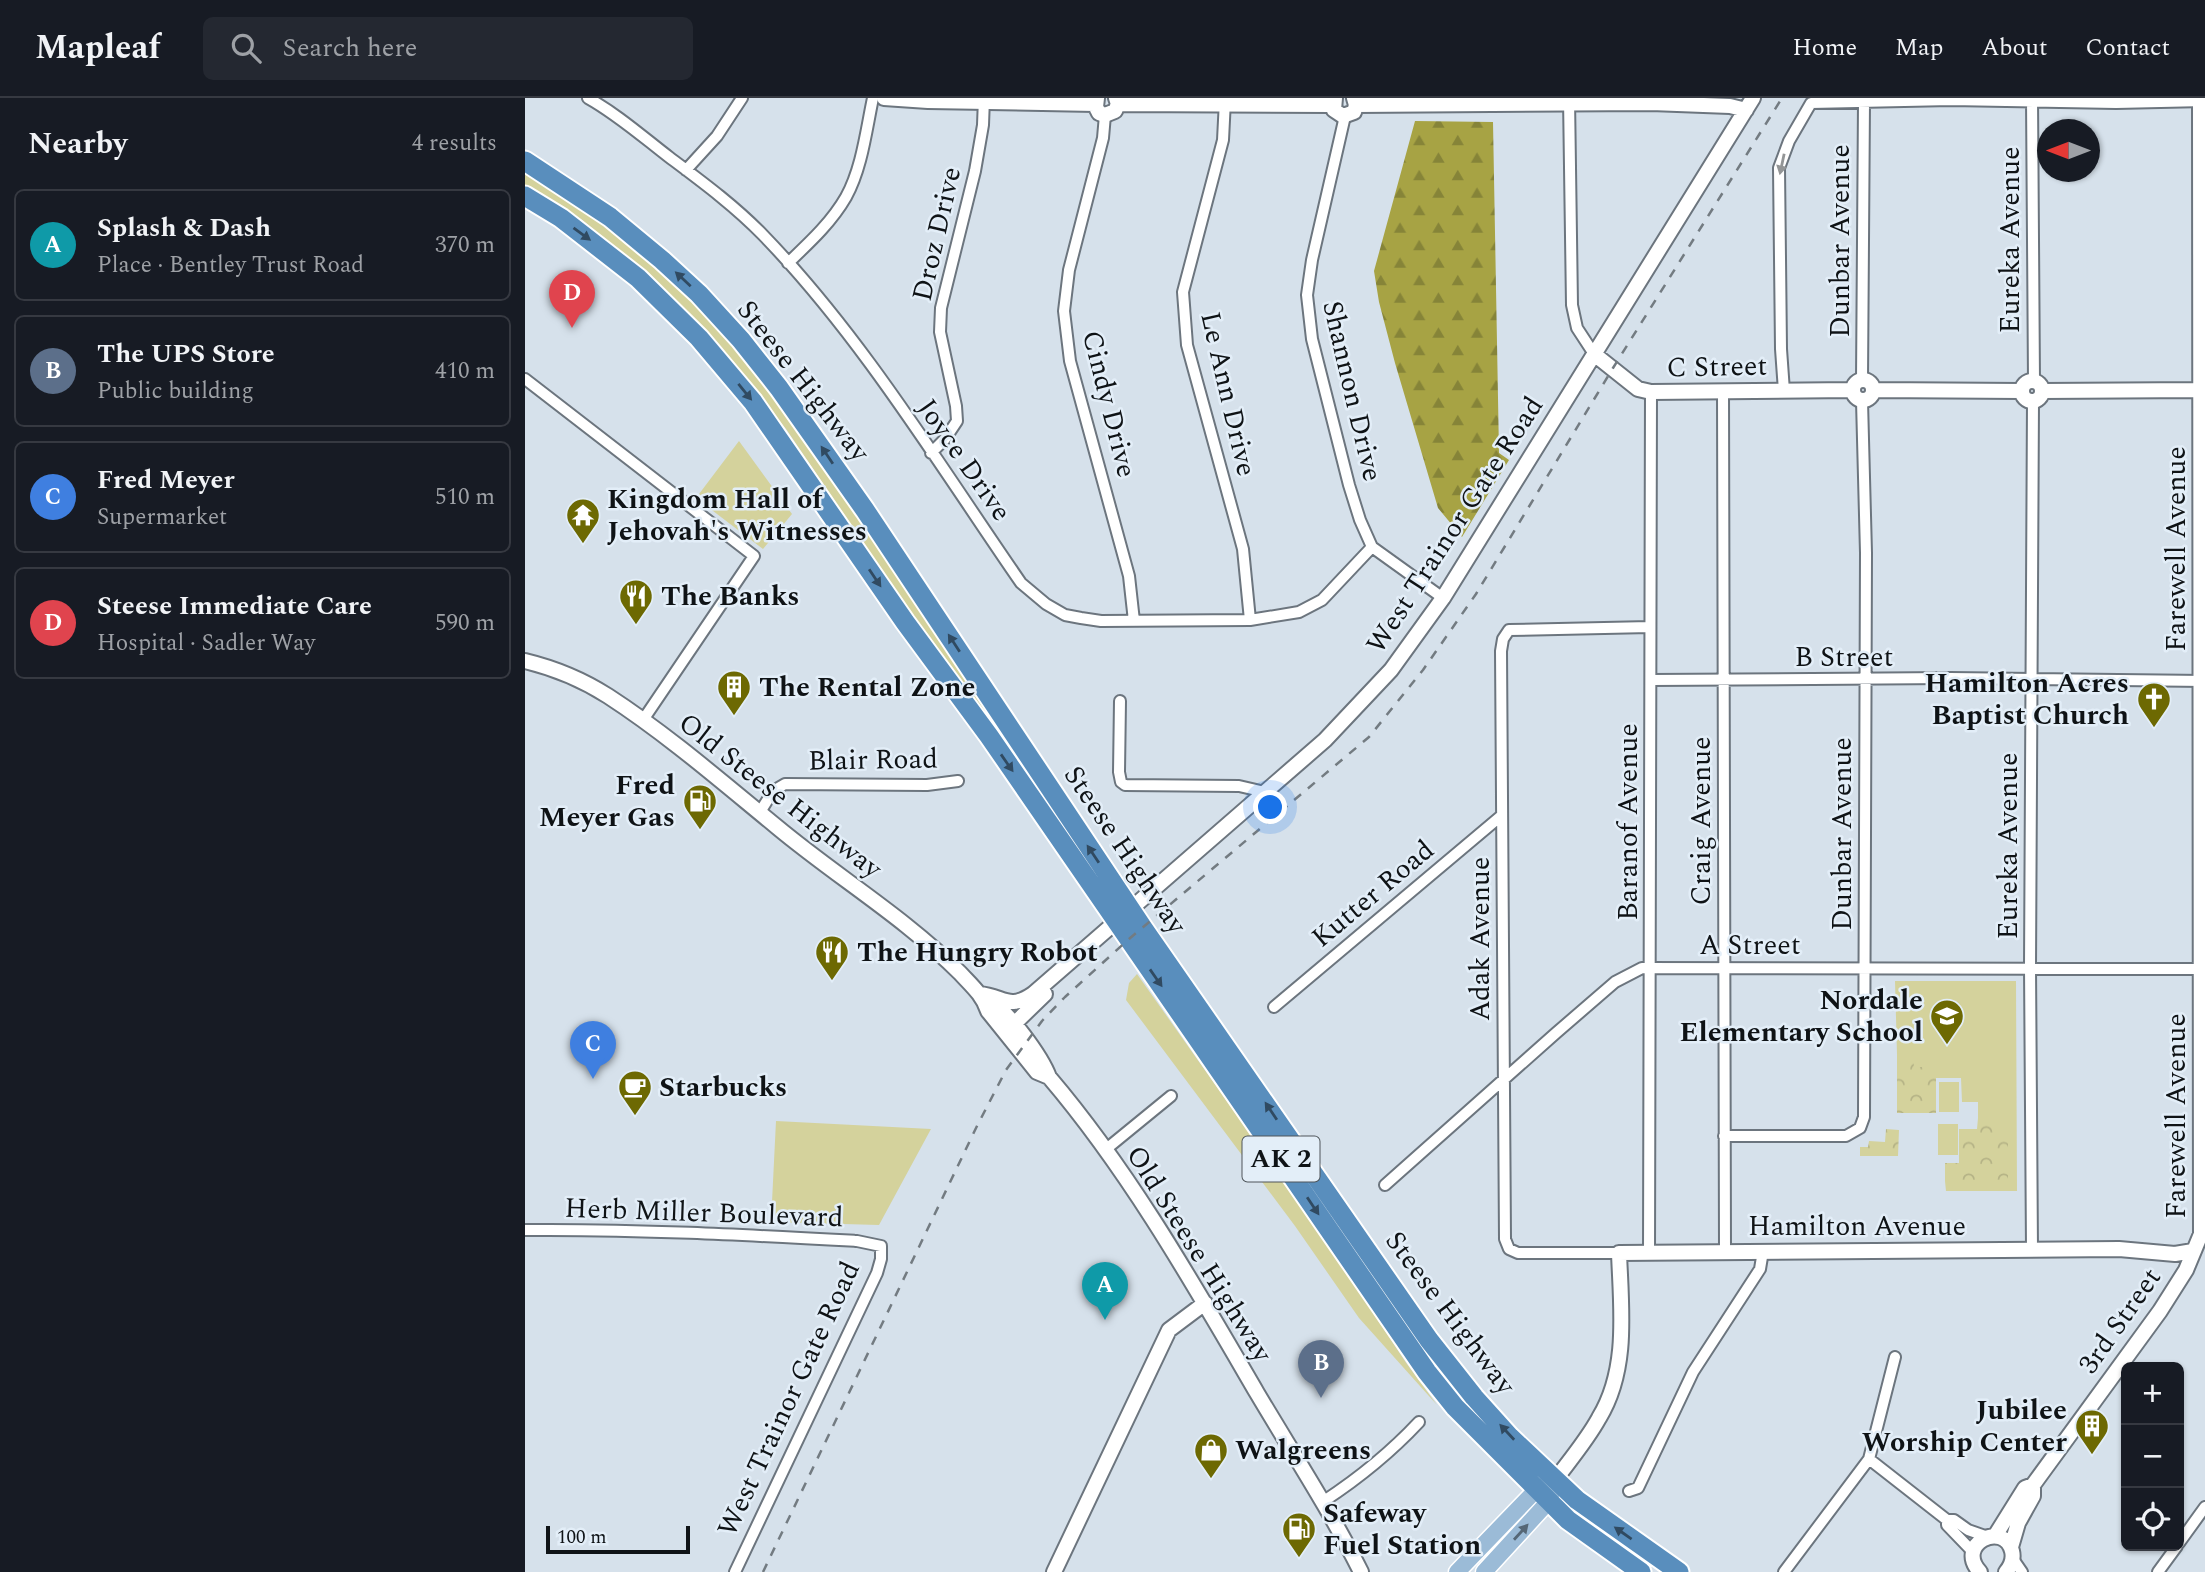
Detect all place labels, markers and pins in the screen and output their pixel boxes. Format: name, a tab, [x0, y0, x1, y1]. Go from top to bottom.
pin: D	[549, 270, 595, 328]
place label: Kingdom Hall of Jehovah's Witnesses	[607, 478, 867, 553]
temple icon: Kingdom Hall of Jehovah's Witnesses	[564, 496, 602, 545]
place label: The Banks	[661, 575, 799, 618]
restaurant icon: The Banks	[617, 577, 655, 626]
place label: Hamilton Acres Baptist Church	[1925, 662, 2129, 737]
place label: The Rental Zone	[759, 666, 975, 709]
building icon: The Rental Zone	[715, 668, 753, 717]
church icon: Hamilton Acres Baptist Church	[2135, 680, 2173, 729]
place label: Fred Meyer Gas	[539, 764, 675, 839]
fuel station icon: Fred Meyer Gas	[681, 782, 719, 831]
place label: The Hungry Robot	[857, 931, 1098, 974]
restaurant icon: The Hungry Robot	[813, 933, 851, 982]
place label: Nordale Elementary School	[1679, 979, 1923, 1054]
school or university icon: Nordale Elementary School	[1928, 997, 1966, 1046]
pin: C	[570, 1021, 616, 1079]
place label: Starbucks	[659, 1066, 787, 1109]
cafe icon: Starbucks	[616, 1068, 654, 1117]
pin: A	[1082, 1262, 1128, 1320]
pin: B	[1298, 1340, 1344, 1398]
place label: Jubilee Worship Center	[1862, 1389, 2067, 1464]
building icon: Jubilee Worship Center	[2073, 1407, 2111, 1456]
place label: Walgreens	[1235, 1429, 1371, 1472]
shop icon: Walgreens	[1192, 1431, 1230, 1480]
place label: Safeway Fuel Station	[1323, 1492, 1481, 1567]
fuel station icon: Safeway Fuel Station	[1280, 1510, 1318, 1559]

